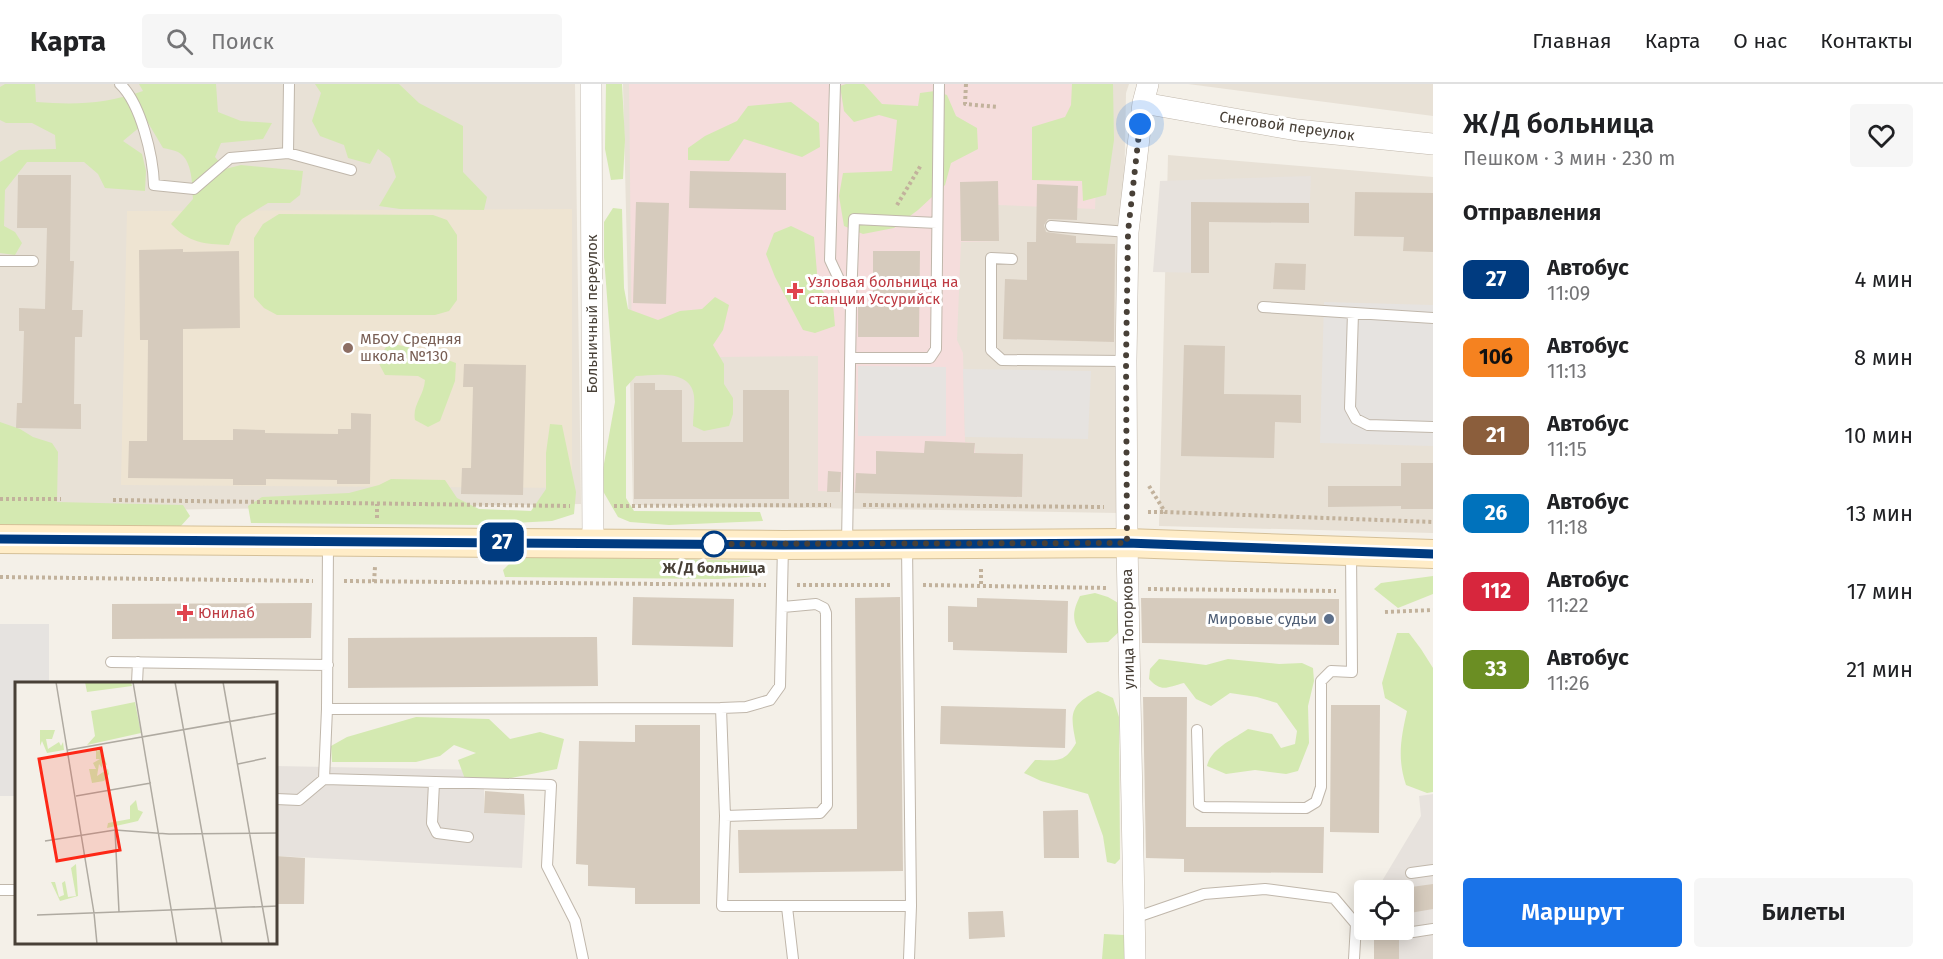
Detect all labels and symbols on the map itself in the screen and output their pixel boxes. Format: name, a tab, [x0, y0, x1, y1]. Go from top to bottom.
street label: Снеговой переулок	[1218, 108, 1356, 144]
your location	[1125, 109, 1155, 139]
street label: Больничный переулок	[583, 234, 601, 394]
place label: Узловая больница на станции Уссурийск	[808, 273, 959, 308]
marker: Узловая больница на станции Уссурийск	[786, 282, 804, 300]
place label: МБОУ Средняя школа №130	[360, 330, 462, 365]
marker: МБОУ Средняя школа №130	[341, 341, 355, 355]
line badge: 27	[475, 522, 529, 562]
marker: Ж/Д больница	[701, 531, 727, 557]
place label: Ж/Д больница	[662, 559, 765, 577]
street label: улица Топоркова	[1118, 568, 1138, 690]
marker: Юнилаб	[176, 604, 194, 622]
place label: Юнилаб	[198, 604, 255, 622]
place label: Мировые судьи	[1208, 610, 1317, 628]
marker: Мировые судьи	[1322, 612, 1336, 626]
inset map	[15, 682, 278, 944]

